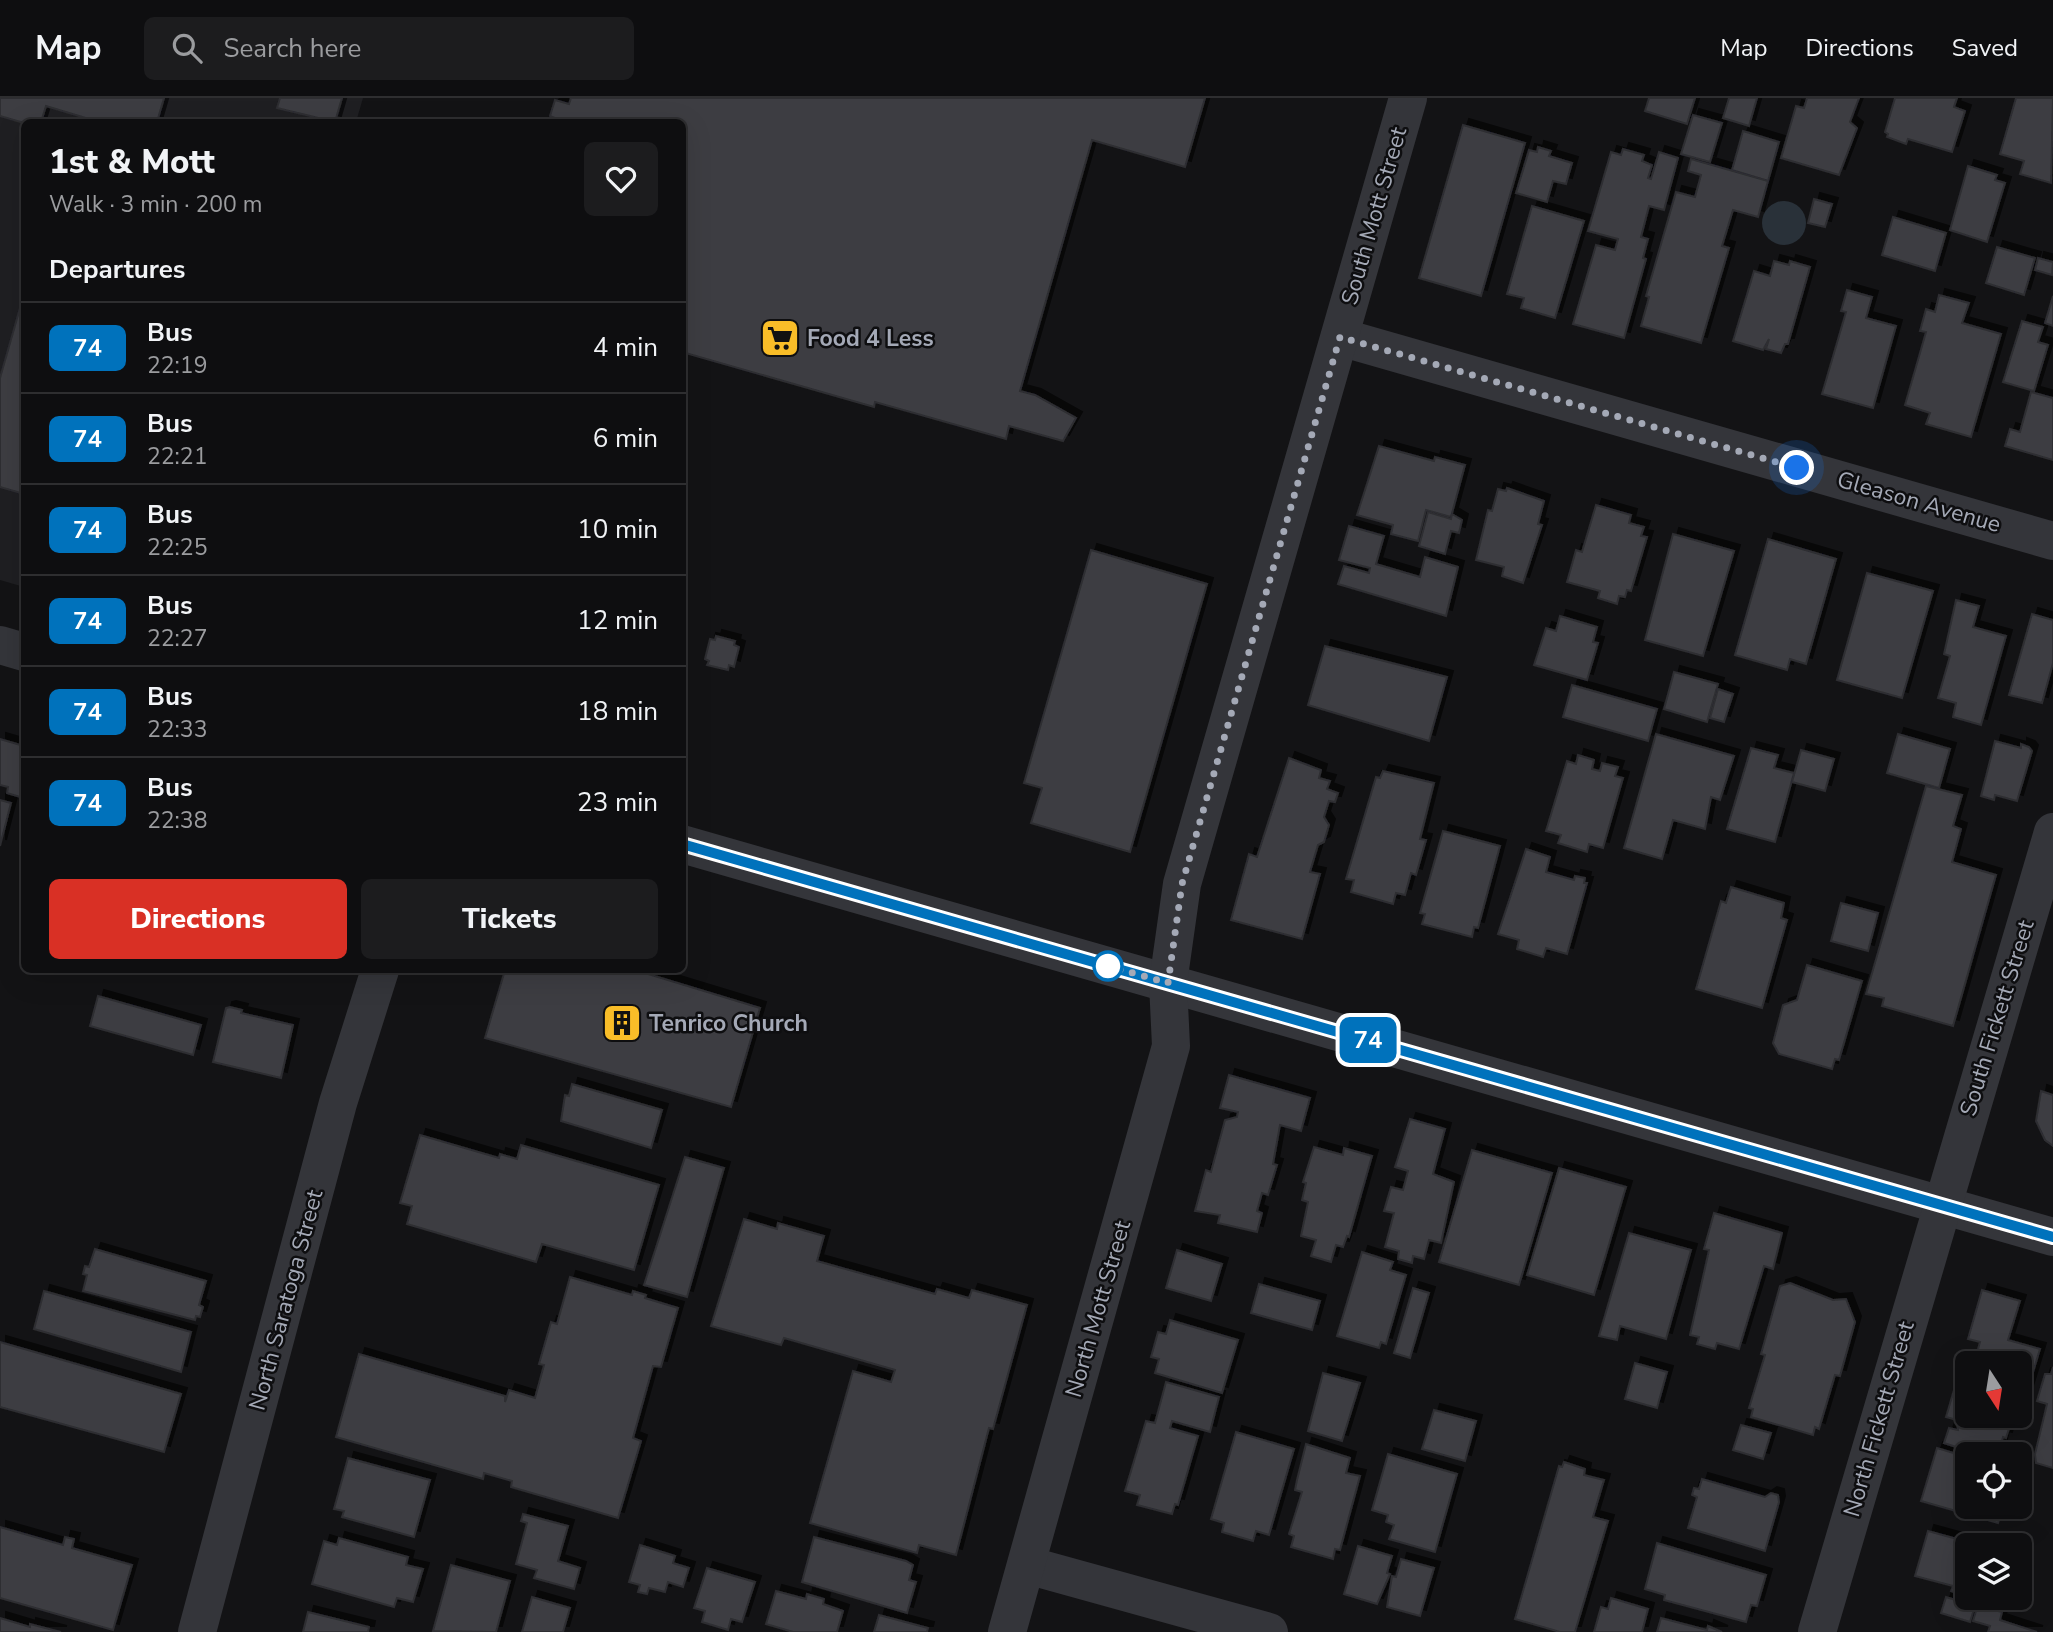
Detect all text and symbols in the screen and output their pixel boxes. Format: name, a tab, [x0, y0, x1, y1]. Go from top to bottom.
search box	[144, 17, 634, 80]
text: Map	[35, 26, 102, 71]
icon: search	[168, 29, 206, 67]
text: Search here	[224, 31, 361, 66]
text: Map	[1720, 32, 1767, 64]
text: Directions	[1805, 32, 1914, 64]
text: Saved	[1952, 32, 2018, 64]
street label: South Mott Street	[1334, 123, 1414, 309]
text: 1st & Mott	[49, 140, 215, 185]
button: heart	[584, 142, 658, 216]
text: Walk · 3 min · 200 m	[49, 189, 262, 220]
text: Departures	[49, 252, 185, 287]
text: Bus	[147, 315, 193, 350]
supermarket icon: Food 4 Less	[759, 317, 801, 359]
place label: Food 4 Less	[807, 323, 934, 354]
text: 4 min	[593, 330, 658, 365]
text: 74	[73, 332, 102, 364]
text: 22:19	[147, 350, 207, 381]
text: Bus	[147, 406, 193, 441]
text: 6 min	[593, 421, 658, 456]
text: 74	[73, 423, 102, 455]
text: 22:21	[147, 441, 207, 472]
your location	[1779, 450, 1814, 485]
street label: Gleason Avenue	[1834, 464, 2004, 540]
text: Bus	[147, 497, 193, 532]
text: 10 min	[577, 512, 658, 547]
text: 74	[73, 514, 102, 546]
text: 22:25	[147, 532, 207, 563]
text: Bus	[147, 588, 193, 623]
text: 12 min	[577, 603, 658, 638]
text: 74	[73, 605, 102, 637]
text: 22:27	[147, 623, 207, 654]
text: Bus	[147, 679, 193, 714]
text: 18 min	[577, 694, 658, 729]
text: 74	[73, 696, 102, 728]
text: 22:33	[147, 714, 207, 745]
text: Bus	[147, 770, 193, 805]
text: 23 min	[577, 785, 658, 820]
text: 74	[73, 787, 102, 819]
text: 22:38	[147, 805, 207, 836]
button: Directions	[49, 879, 347, 959]
button: Tickets	[361, 879, 658, 959]
street label: South Fickett Street	[1952, 915, 2042, 1120]
unlabelled marker	[1093, 951, 1123, 981]
building icon: Tenrico Church	[601, 1002, 643, 1044]
place label: Tenrico Church	[649, 1008, 808, 1039]
line badge: 74	[1336, 1017, 1400, 1063]
text: 74	[1354, 1024, 1382, 1056]
street label: North Saratoga Street	[242, 1185, 331, 1414]
street label: North Mott Street	[1058, 1216, 1138, 1401]
street label: North Fickett Street	[1836, 1317, 1922, 1520]
north arrow	[1955, 1351, 2032, 1428]
map controls	[1955, 1351, 2032, 1610]
button: locate	[1955, 1442, 2032, 1519]
button: layers	[1955, 1533, 2032, 1610]

